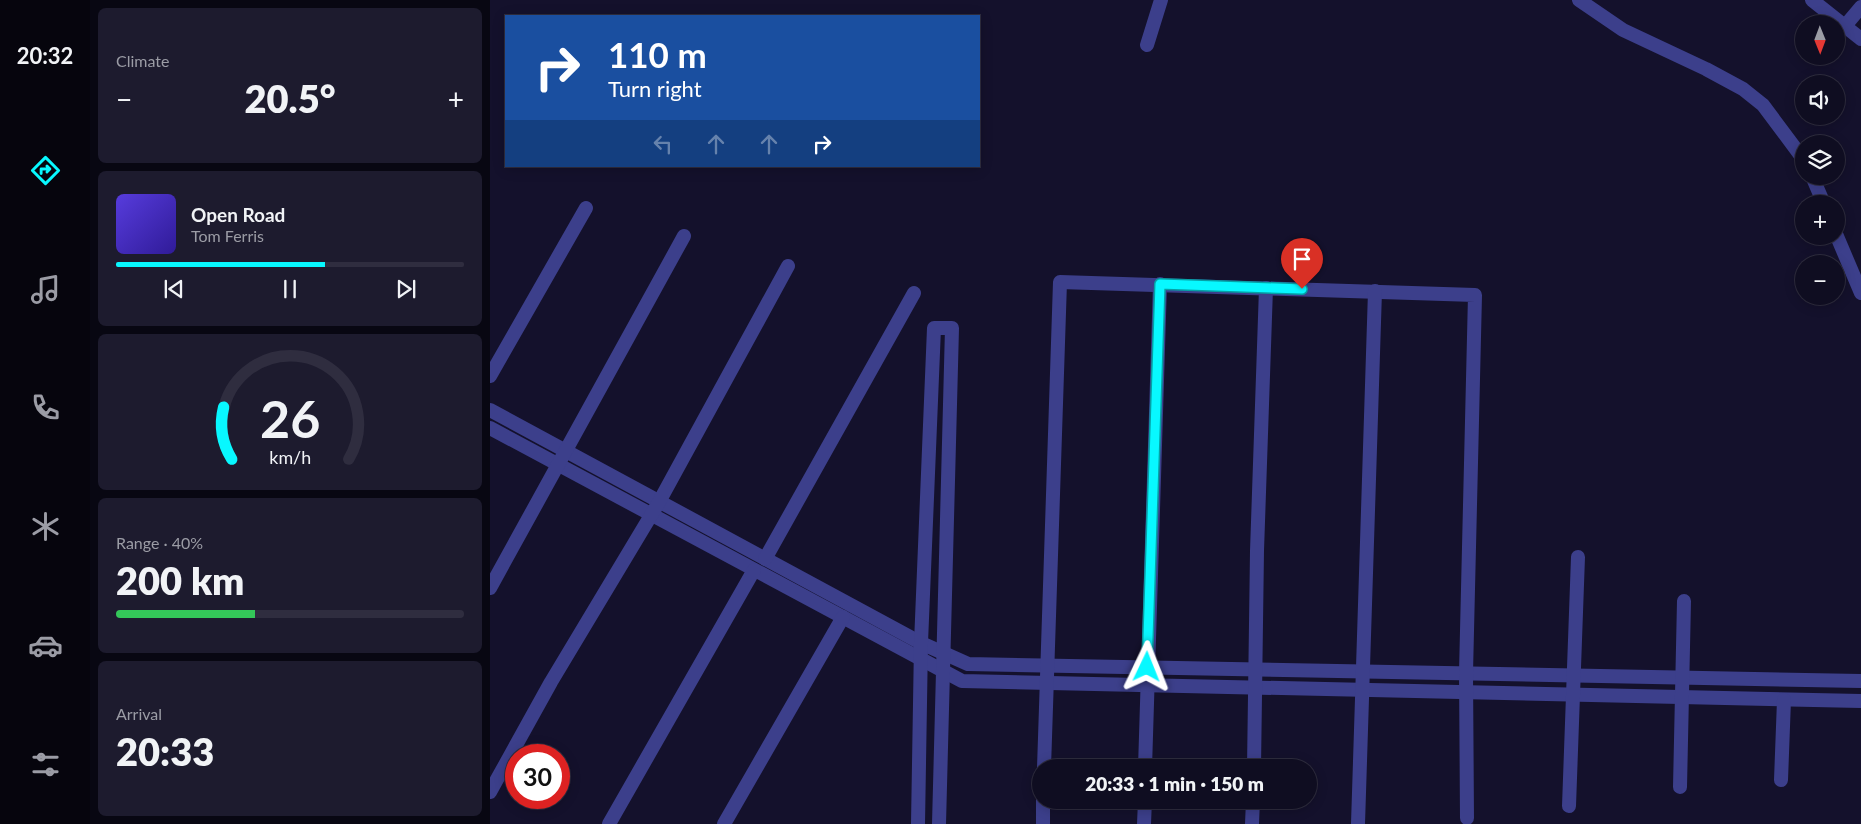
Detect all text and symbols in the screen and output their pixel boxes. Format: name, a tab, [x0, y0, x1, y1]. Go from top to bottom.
north arrow	[1795, 15, 1845, 65]
map controls	[1795, 15, 1845, 305]
text: 110 m	[608, 33, 707, 75]
icon: right	[525, 35, 590, 100]
text: 20:32	[17, 42, 73, 69]
text: Climate	[116, 51, 169, 70]
text: 20.5°	[244, 75, 336, 121]
text: Turn right	[608, 75, 702, 102]
button: sound	[1795, 75, 1845, 125]
text: −	[116, 82, 132, 116]
text: +	[448, 82, 464, 116]
icon: left	[649, 130, 677, 158]
icon: ahead	[702, 130, 730, 158]
icon: ahead	[755, 130, 783, 158]
icon: right	[808, 130, 836, 158]
button: layers	[1795, 135, 1845, 185]
icon: directions	[28, 153, 63, 188]
button: +	[1795, 195, 1845, 245]
text: Open Road	[191, 203, 285, 226]
text: Tom Ferris	[191, 226, 264, 245]
pin	[1281, 238, 1323, 289]
icon: arrive	[1288, 245, 1316, 273]
button: −	[1795, 255, 1845, 305]
icon: music	[28, 272, 63, 307]
icon: previous	[160, 275, 188, 303]
icon: pause	[276, 275, 304, 303]
icon: next	[392, 275, 420, 303]
text: 26	[260, 387, 320, 449]
icon: phone	[28, 390, 63, 425]
text: km/h	[269, 446, 311, 468]
icon: climate	[28, 509, 63, 544]
text: Range · 40%	[116, 533, 203, 552]
text: 200 km	[116, 557, 244, 603]
icon: car	[28, 628, 63, 663]
position arrow	[1120, 640, 1172, 692]
text: Arrival	[116, 704, 162, 723]
text: 20:33	[116, 728, 214, 774]
speed limit sign: 30	[505, 744, 570, 809]
icon: filters	[28, 747, 63, 782]
text: 20:33 · 1 min · 150 m	[1085, 772, 1264, 795]

